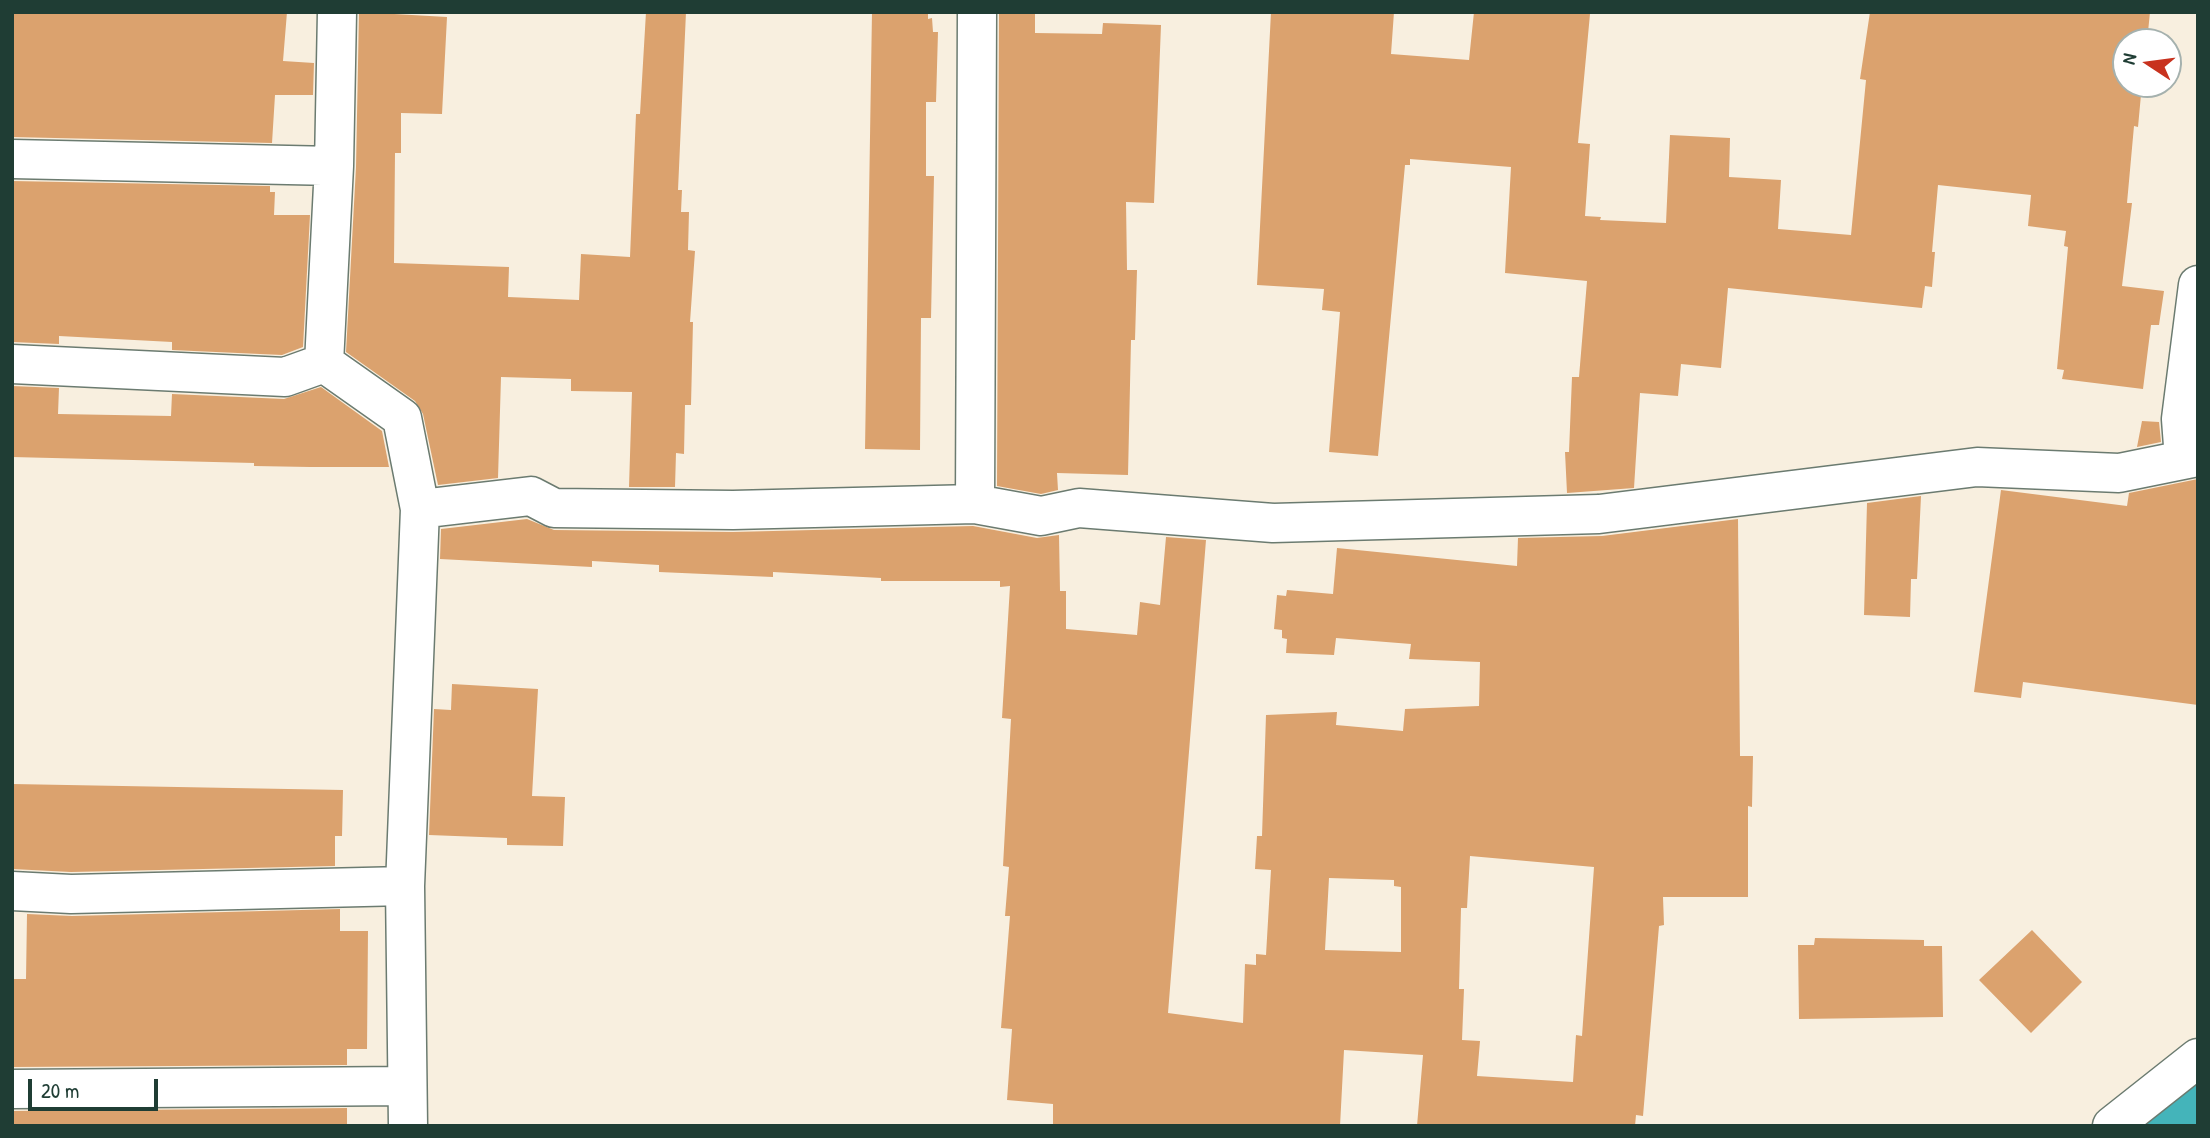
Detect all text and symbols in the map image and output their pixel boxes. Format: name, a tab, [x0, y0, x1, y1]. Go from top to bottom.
north arrow	[2112, 28, 2182, 98]
text: N	[2115, 51, 2142, 67]
scale bar	[32, 1064, 161, 1108]
text: 20 m	[41, 1076, 79, 1105]

